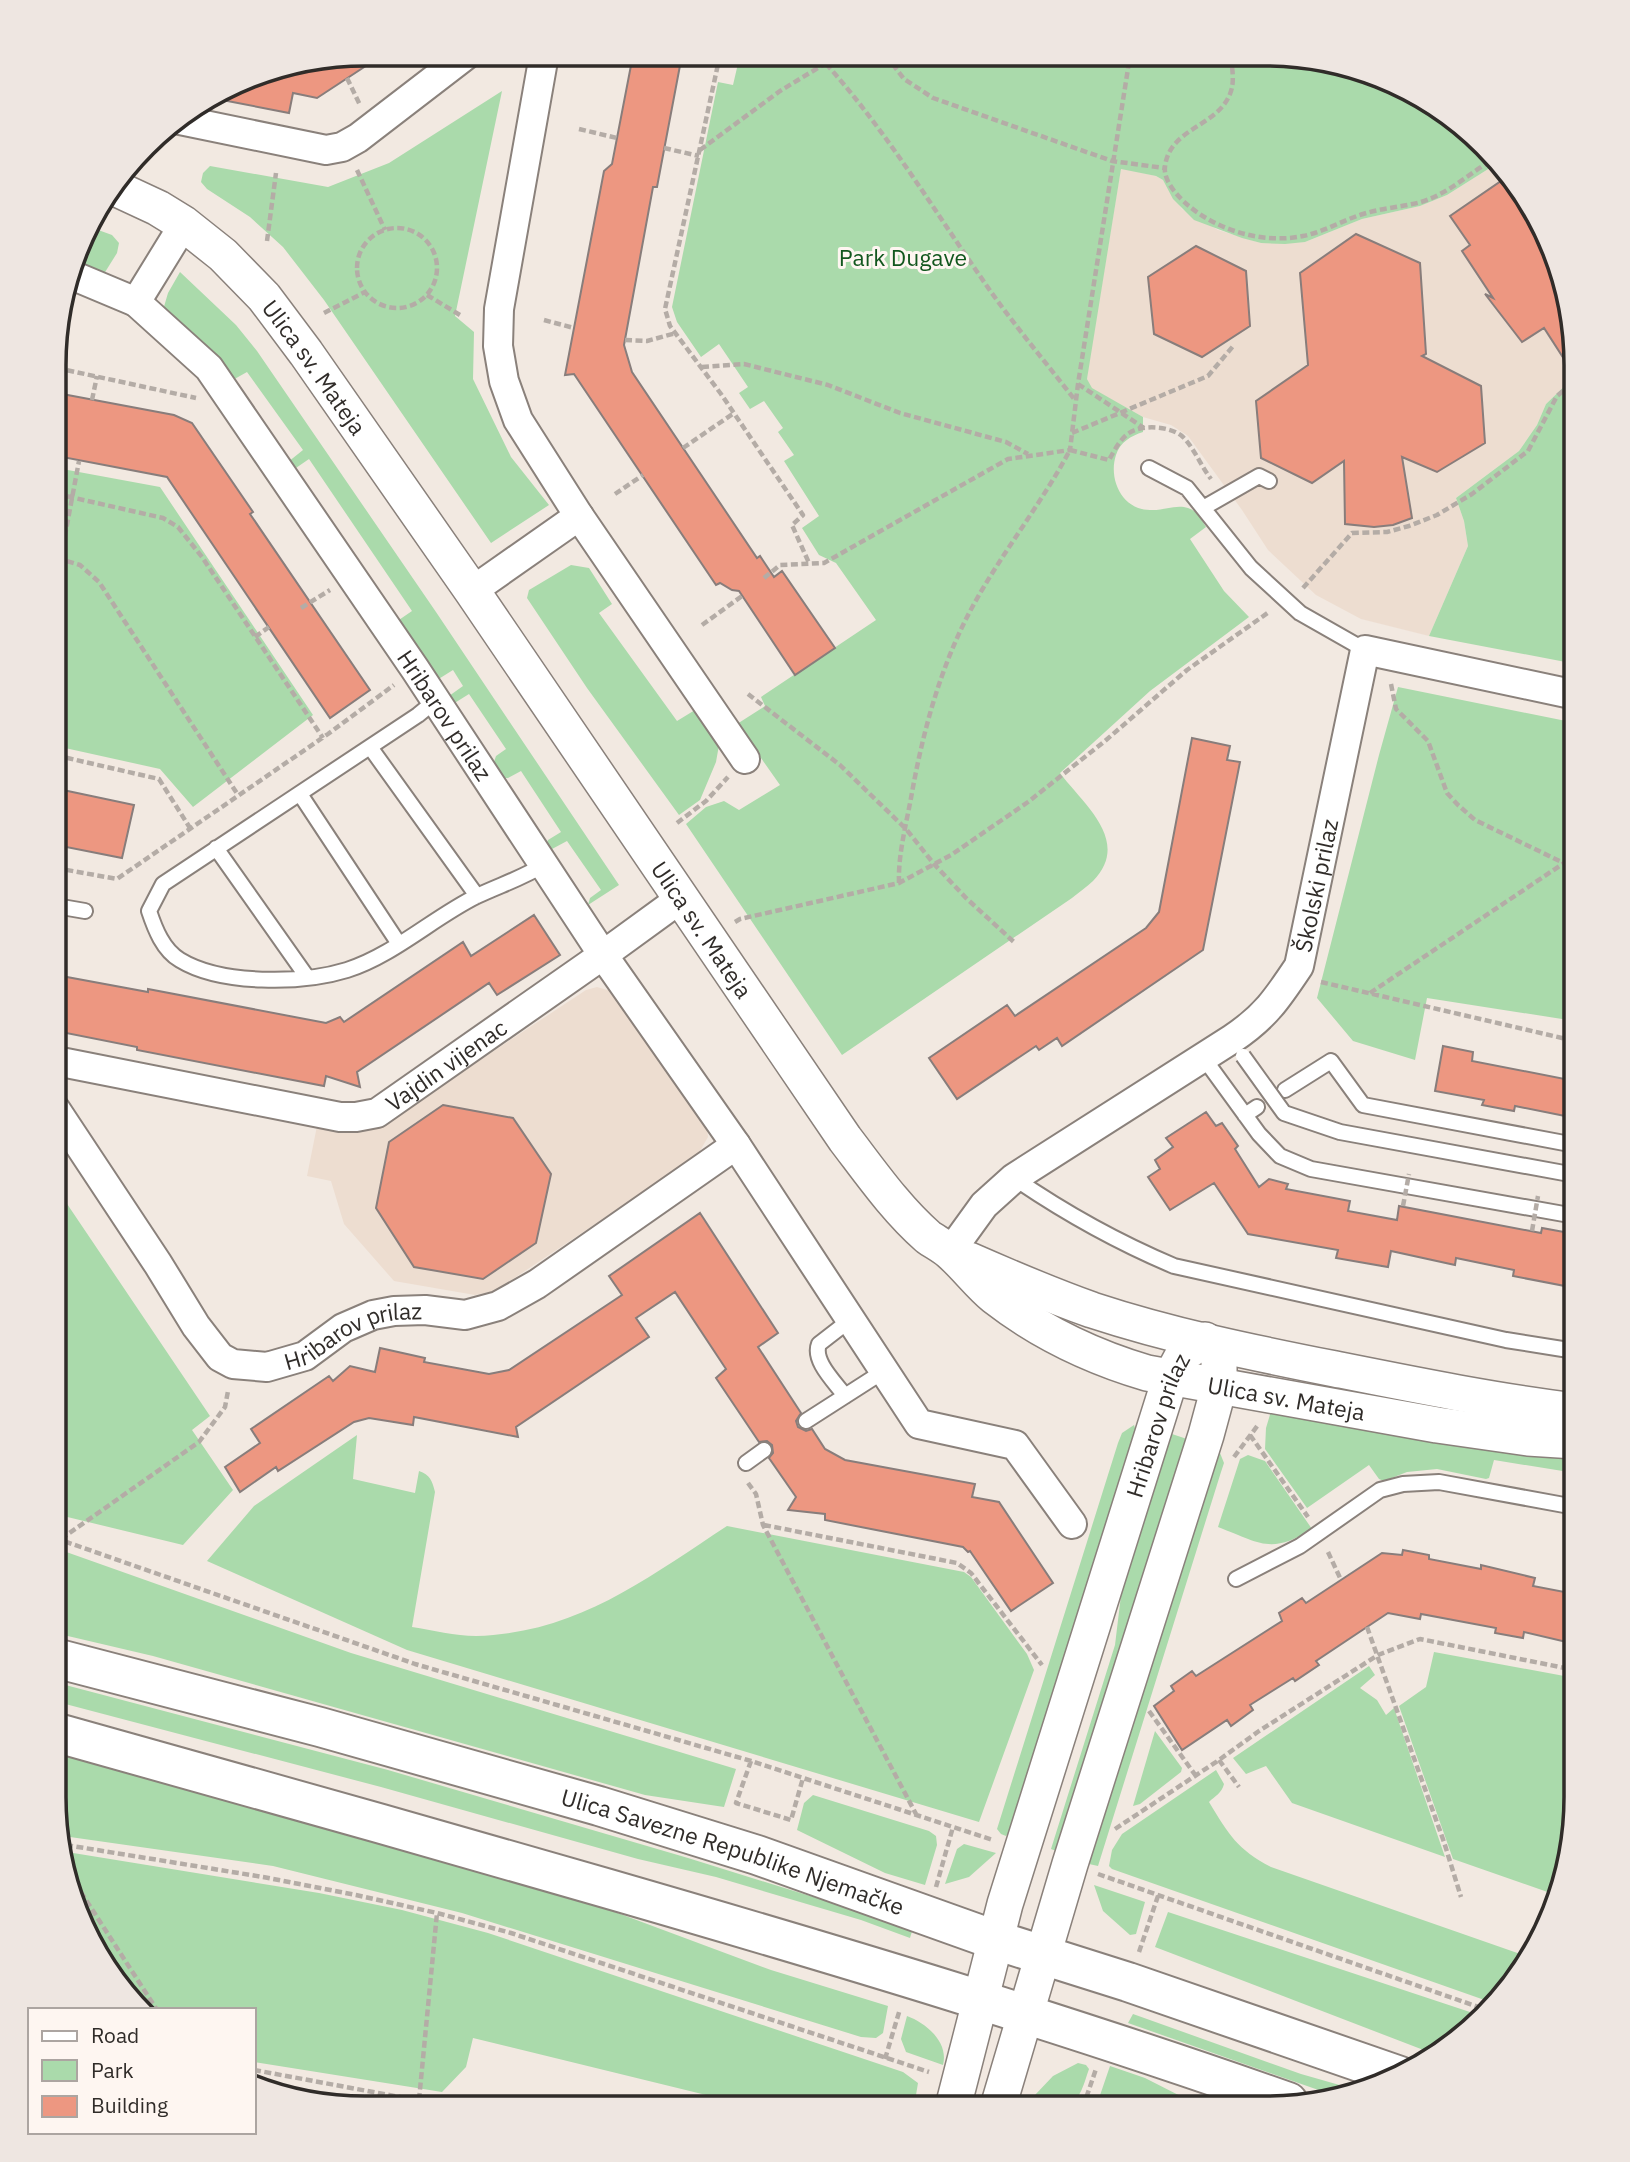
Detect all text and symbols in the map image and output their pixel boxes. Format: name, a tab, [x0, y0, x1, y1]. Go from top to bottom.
park label: Park Dugave	[839, 242, 967, 272]
street label: Ulica sv. Mateja	[256, 293, 373, 441]
street label: Hribarov prilaz	[391, 644, 499, 786]
street label: Školski prilaz	[1287, 816, 1344, 955]
street label: Ulica sv. Mateja	[645, 855, 760, 1004]
street label: Vajdin vijenac	[379, 1012, 513, 1118]
street label: Hribarov prilaz	[280, 1295, 422, 1376]
street label: Hribarov prilaz	[1119, 1348, 1196, 1501]
street label: Ulica sv. Mateja	[1205, 1369, 1368, 1427]
street label: Ulica Savezne Republike Njemačke	[558, 1781, 909, 1921]
legend	[28, 2008, 256, 2134]
text: Road	[91, 2021, 139, 2049]
text: Park	[91, 2056, 134, 2084]
text: Building	[91, 2091, 168, 2119]

